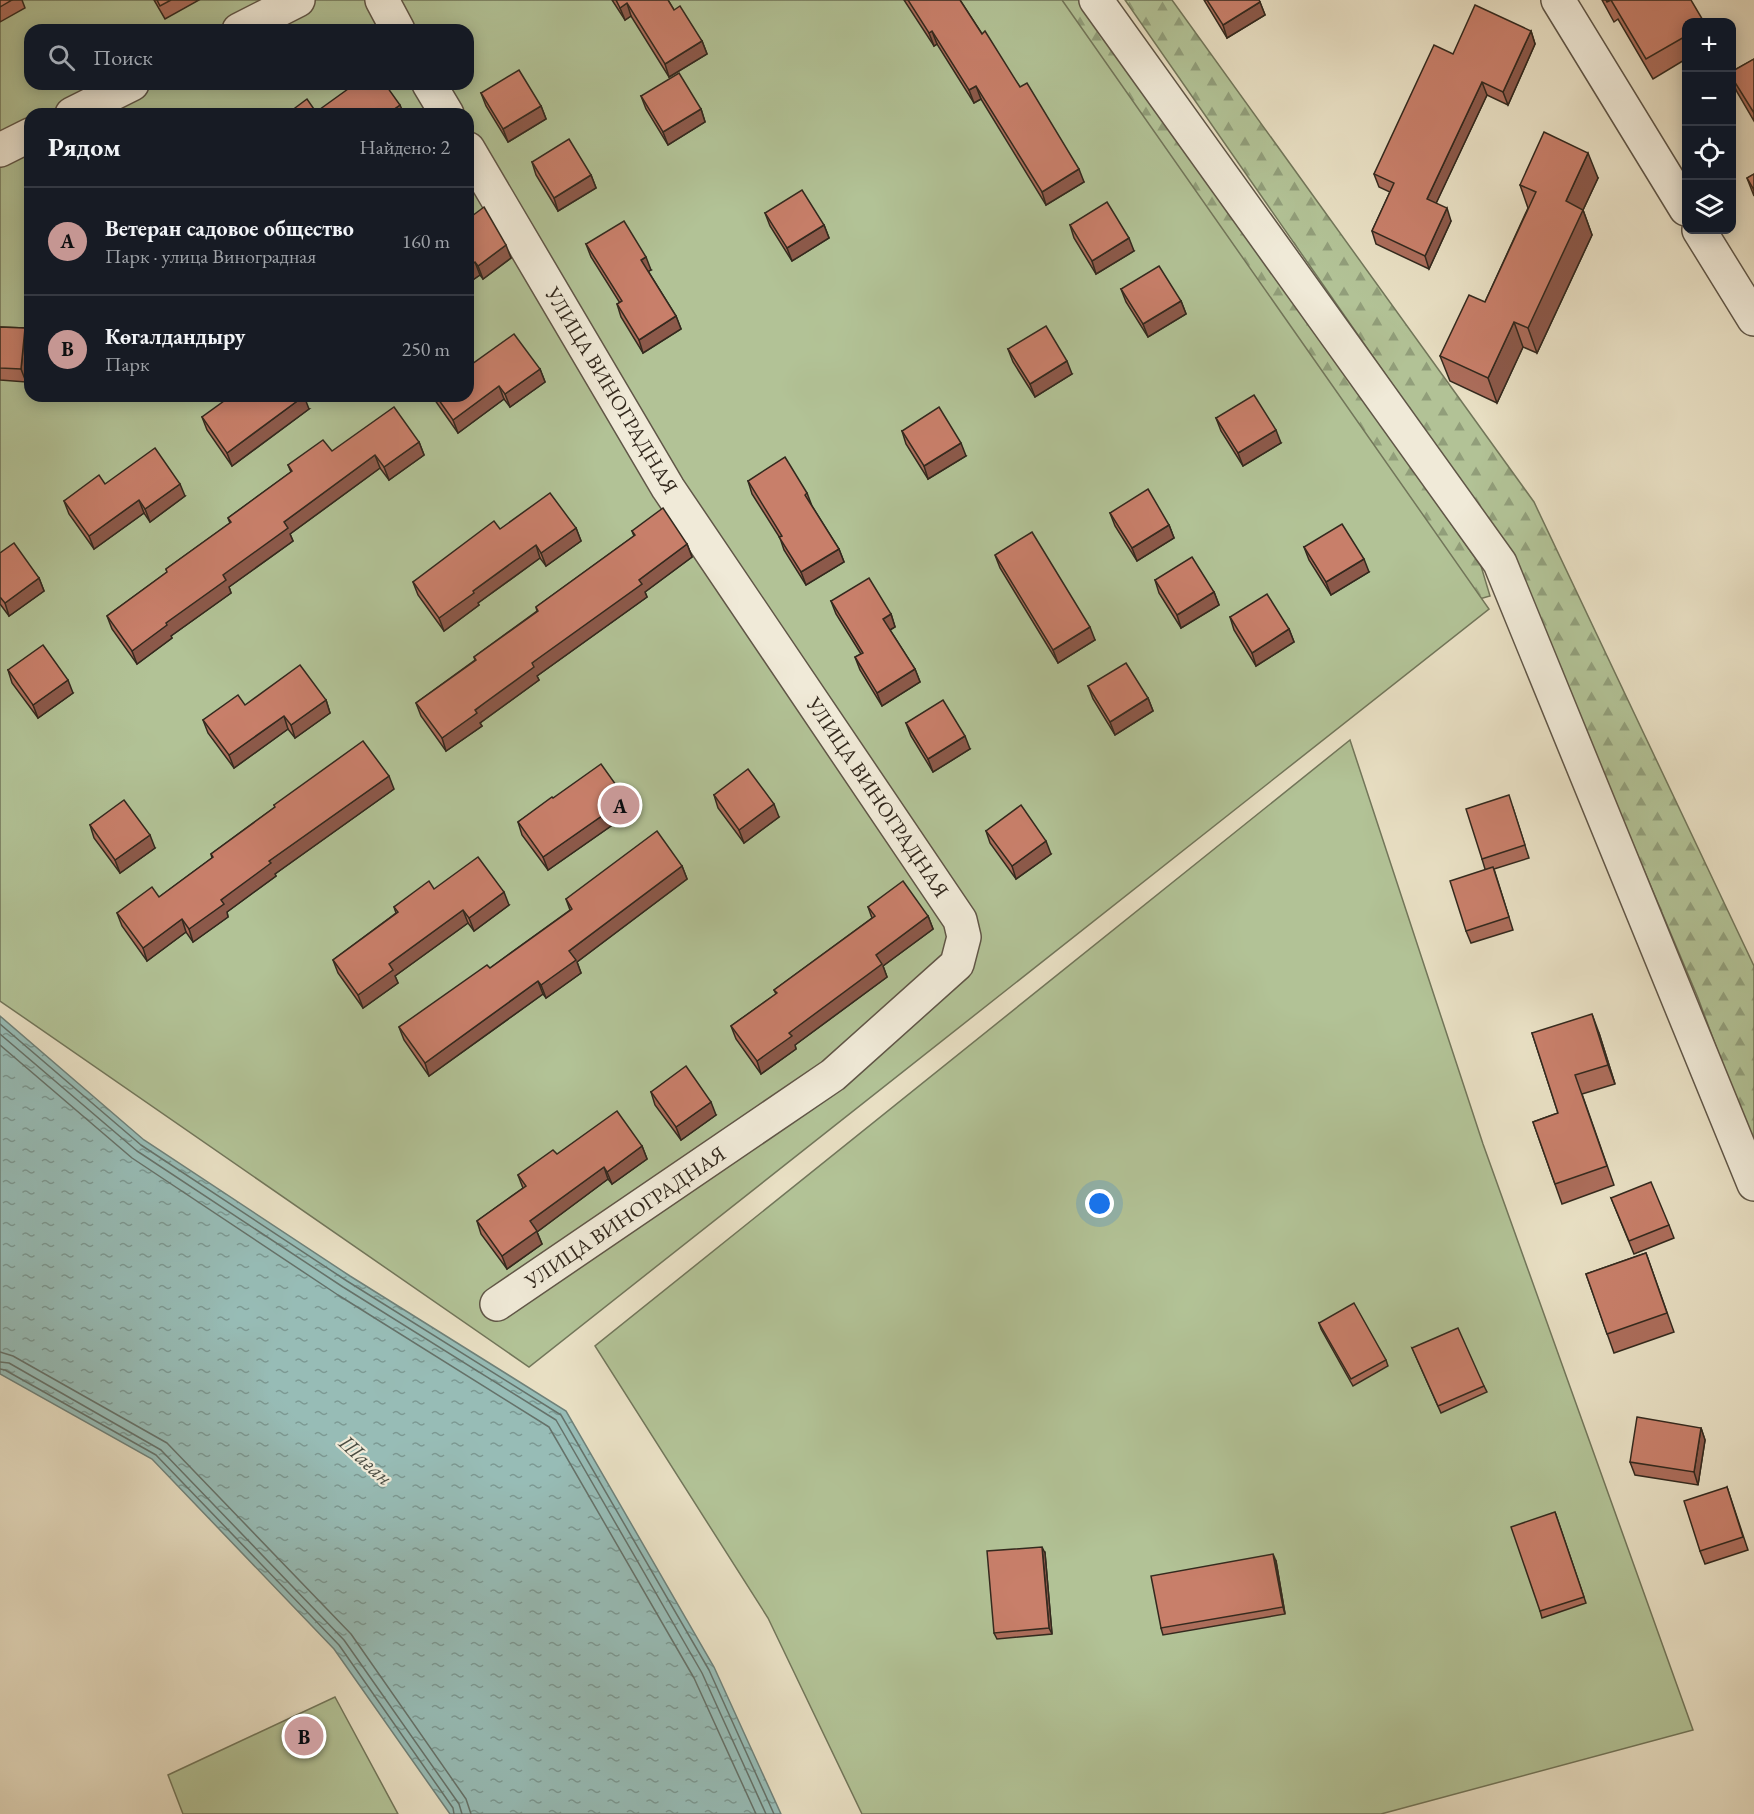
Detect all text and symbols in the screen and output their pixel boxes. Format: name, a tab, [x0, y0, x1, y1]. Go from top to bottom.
map controls	[1682, 18, 1736, 234]
button: +	[1682, 18, 1736, 72]
search box	[24, 24, 474, 90]
icon: search	[45, 41, 78, 74]
text: Поиск	[93, 43, 153, 72]
button: −	[1682, 72, 1736, 126]
button: locate	[1682, 126, 1736, 180]
text: Рядом	[48, 130, 121, 164]
text: Найдено: 2	[359, 134, 450, 160]
button: layers	[1682, 180, 1736, 234]
text: Ветеран садовое общество	[105, 214, 354, 243]
text: A	[60, 228, 75, 254]
text: 160 m	[402, 228, 450, 254]
text: Парк · улица Виноградная	[105, 243, 316, 269]
street label: УЛИЦА ВИНОГРАДНАЯ	[539, 281, 684, 498]
text: Көгалдандыру	[105, 322, 245, 351]
text: B	[61, 336, 74, 362]
text: 250 m	[402, 336, 450, 362]
text: Парк	[105, 351, 149, 377]
street label: УЛИЦА ВИНОГРАДНАЯ	[800, 691, 955, 903]
pin: A	[600, 782, 640, 828]
street label: УЛИЦА ВИНОГРАДНАЯ	[519, 1140, 731, 1295]
your location	[1085, 1189, 1114, 1218]
water label: Шаған	[332, 1427, 399, 1492]
pin: B	[284, 1714, 324, 1758]

